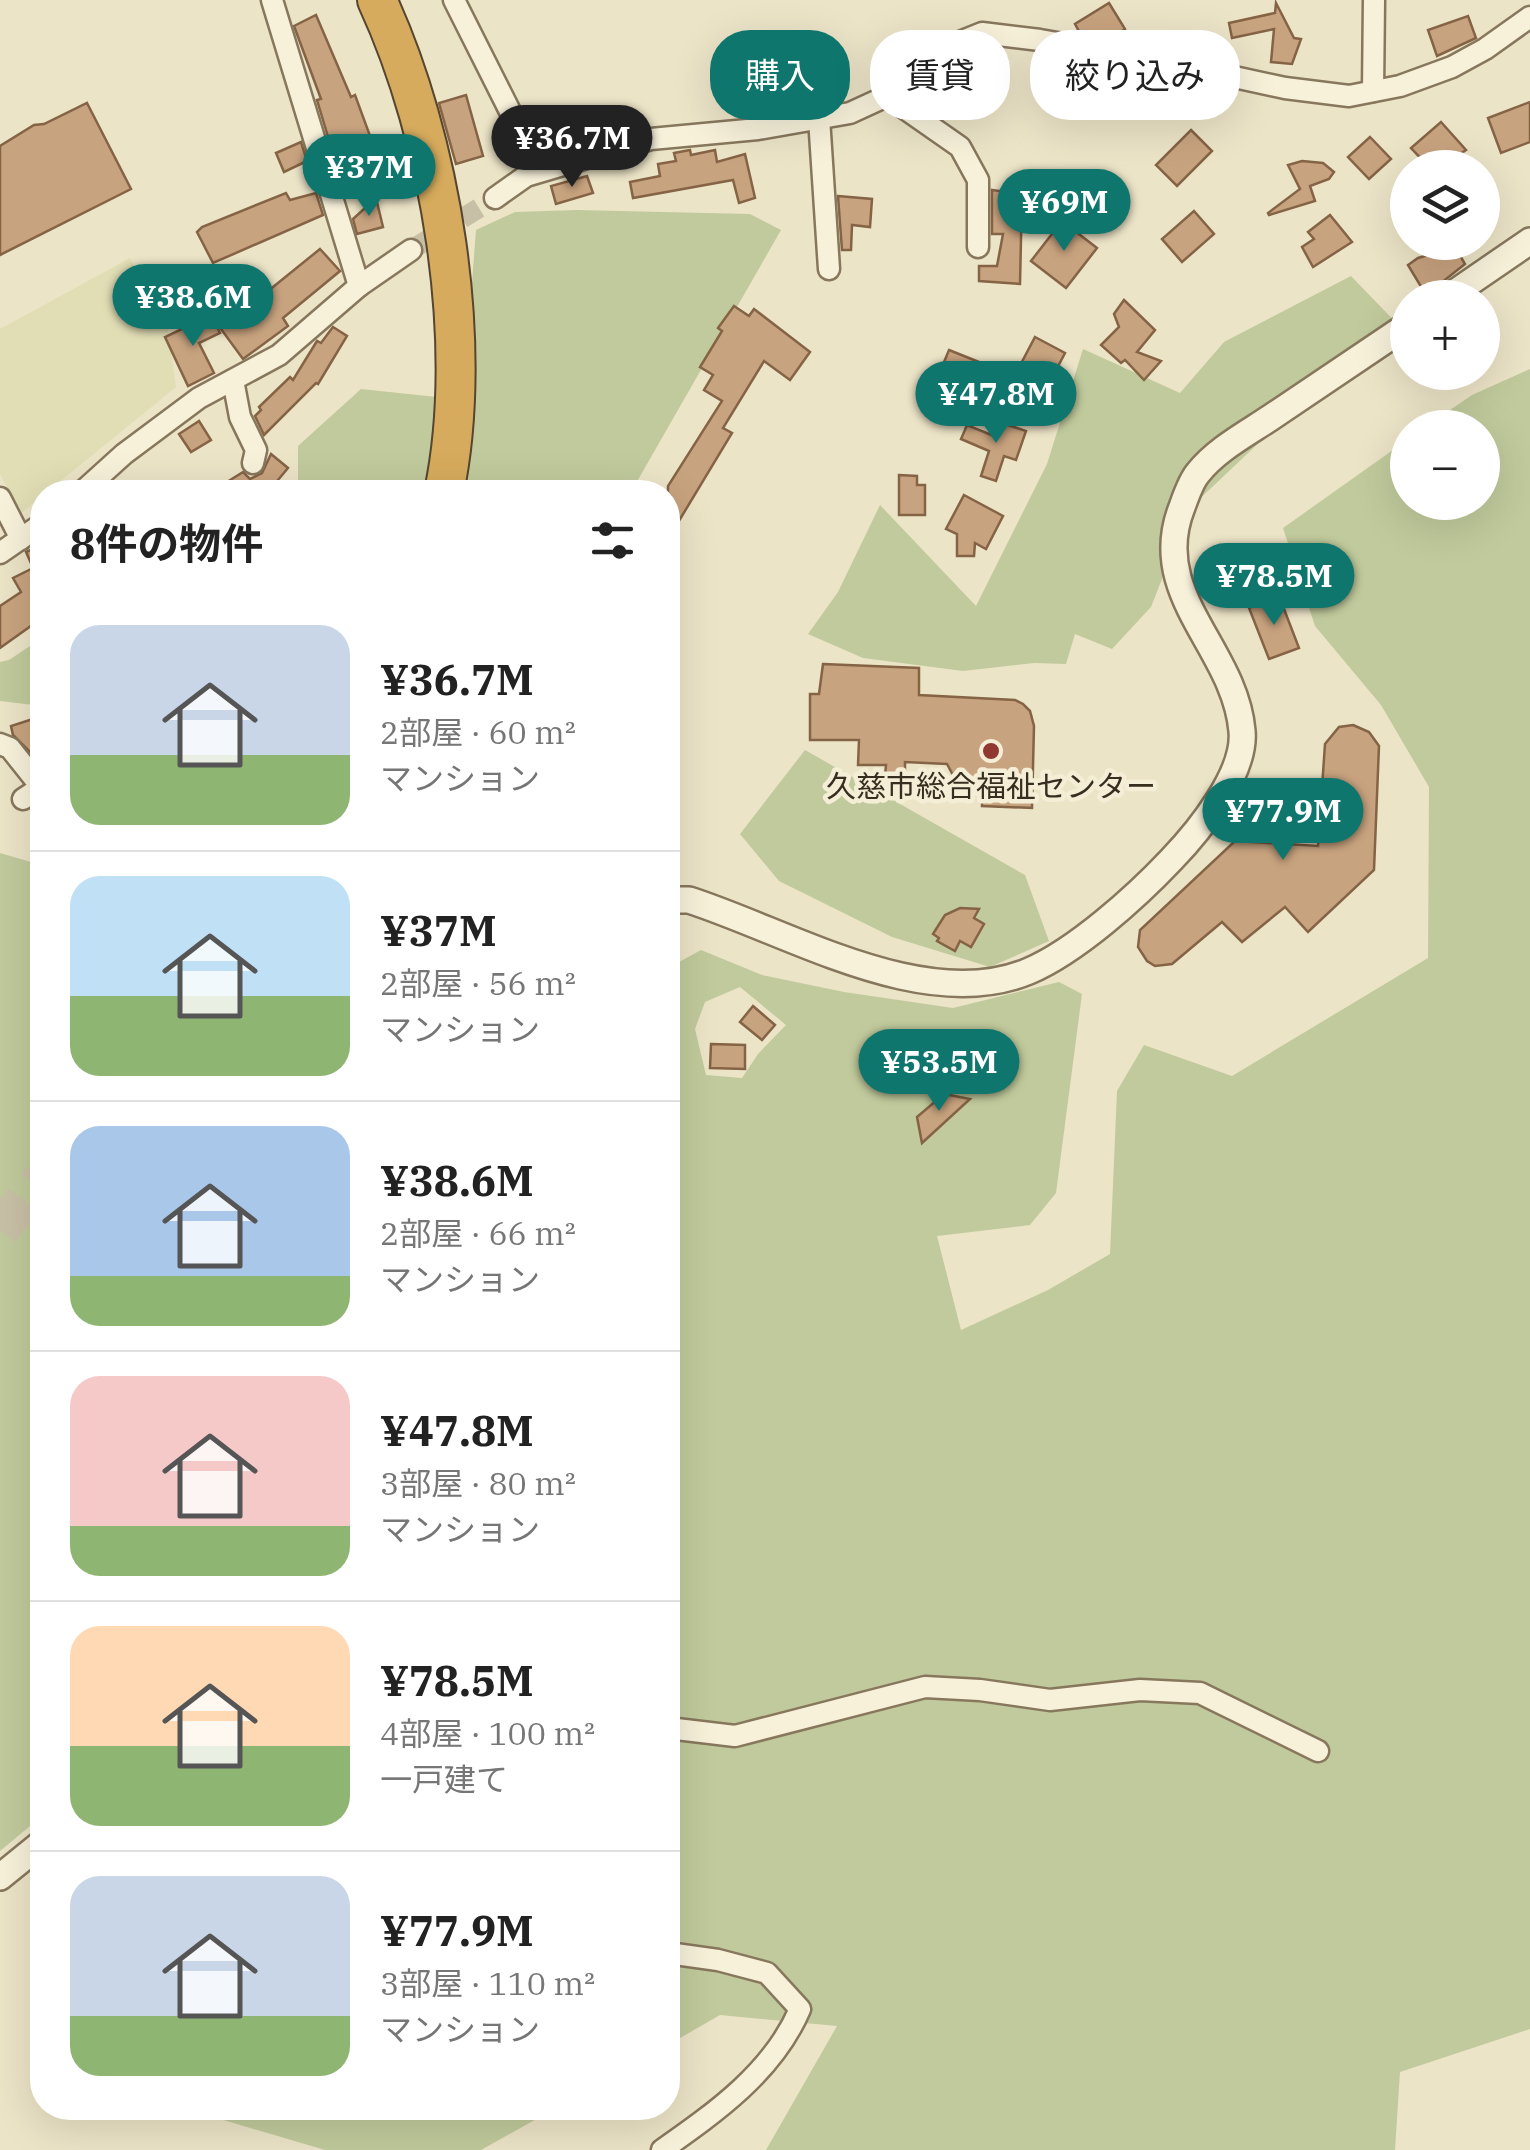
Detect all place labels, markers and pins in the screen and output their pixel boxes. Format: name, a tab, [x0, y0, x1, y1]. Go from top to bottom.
pin: ¥36.7M	[491, 105, 653, 190]
pin: ¥37M	[310, 134, 428, 219]
pin: ¥69M	[1005, 169, 1123, 254]
pin: ¥38.6M	[112, 264, 274, 349]
pin: ¥47.8M	[915, 361, 1077, 446]
pin: ¥78.5M	[1193, 543, 1355, 628]
marker: 久慈市総合福祉センター	[980, 740, 1002, 762]
place label: 久慈市総合福祉センター	[826, 766, 1156, 805]
pin: ¥77.9M	[1202, 778, 1364, 863]
pin: ¥53.5M	[858, 1029, 1020, 1114]

